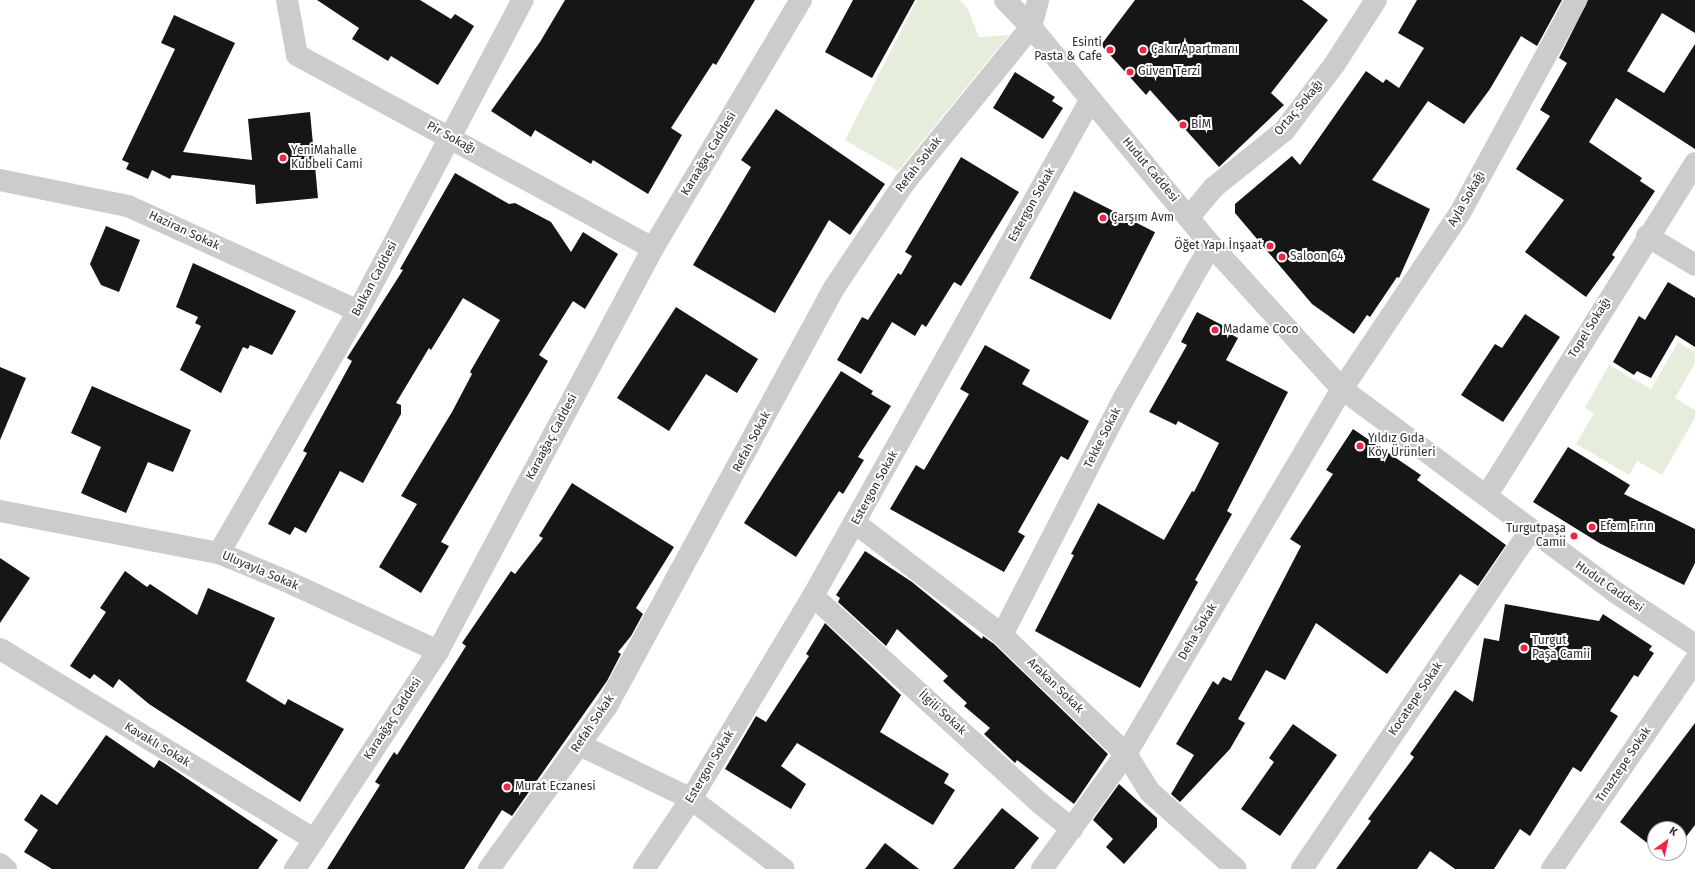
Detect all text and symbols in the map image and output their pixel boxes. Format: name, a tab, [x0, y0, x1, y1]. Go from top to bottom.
place label: Esinti Pasta & Cafe	[1034, 36, 1102, 64]
place label: Çakır Apartmanı	[1151, 43, 1238, 57]
marker: Esinti Pasta & Cafe	[1105, 45, 1115, 55]
marker: Çakır Apartmanı	[1138, 45, 1148, 55]
place label: Güven Terzi	[1138, 65, 1200, 79]
marker: Güven Terzi	[1125, 67, 1135, 77]
street label: Ortaç Sokağı	[1272, 77, 1326, 139]
street label: Karaağaç Caddesi	[678, 110, 740, 198]
place label: BİM	[1191, 118, 1211, 132]
street label: Pir Sokağı	[424, 119, 478, 157]
marker: BİM	[1178, 120, 1188, 130]
street label: Refah Sokak	[893, 134, 945, 196]
street label: Hudut Caddesi	[1119, 135, 1181, 205]
place label: YeniMahalle Kubbeli Cami	[291, 144, 363, 172]
marker: YeniMahalle Kubbeli Cami	[278, 153, 288, 163]
street label: Estergon Sokak	[1006, 165, 1058, 245]
street label: Ayla Sokağı	[1445, 169, 1489, 229]
street label: Haziran Sokak	[146, 208, 222, 254]
place label: Çarşım Avm	[1111, 211, 1174, 225]
marker: Çarşım Avm	[1098, 213, 1108, 223]
street label: Balkan Caddesi	[349, 239, 401, 319]
place label: Öğet Yapı İnşaat	[1174, 239, 1262, 253]
marker: Öğet Yapı İnşaat	[1265, 241, 1275, 251]
place label: Saloon 64	[1290, 250, 1343, 264]
marker: Saloon 64	[1277, 252, 1287, 262]
street label: Topel Sokağı	[1566, 295, 1614, 361]
place label: Madame Coco	[1223, 323, 1299, 337]
marker: Madame Coco	[1210, 325, 1220, 335]
street label: Karaağaç Caddesi	[523, 392, 581, 482]
street label: Tekke Sokak	[1082, 405, 1124, 471]
street label: Refah Sokak	[730, 409, 774, 475]
place label: Yıldız Gıda Köy Ürünleri	[1368, 432, 1436, 460]
marker: Yıldız Gıda Köy Ürünleri	[1355, 441, 1365, 451]
street label: Estergon Sokak	[849, 448, 901, 528]
place label: Efem Fırın	[1600, 520, 1654, 534]
place label: Turgutpaşa Cami̇i̇	[1506, 522, 1566, 550]
marker: Efem Fırın	[1587, 522, 1597, 532]
marker: Turgutpaşa Cami̇i̇	[1569, 531, 1579, 541]
street label: Uluyayla Sokak	[220, 548, 300, 594]
street label: Hudut Caddesi	[1572, 558, 1646, 616]
street label: Deha Sokak	[1176, 601, 1220, 663]
place label: Turgut Paşa Camii	[1532, 634, 1590, 662]
marker: Turgut Paşa Camii	[1519, 643, 1529, 653]
street label: Arakan Sokak	[1024, 656, 1086, 716]
street label: Kocatepe Sokak	[1386, 659, 1446, 739]
street label: Karaağaç Caddesi	[361, 675, 425, 763]
street label: İlgili Sokak	[915, 688, 969, 738]
street label: Refah Sokak	[568, 692, 618, 756]
street label: Kavaklı Sokak	[122, 720, 192, 770]
street label: Tınaztepe Sokak	[1593, 725, 1655, 805]
street label: Estergon Sokak	[683, 728, 737, 806]
place label: Murat Eczanesi	[515, 780, 596, 794]
marker: Murat Eczanesi	[502, 782, 512, 792]
north arrow	[1647, 821, 1687, 861]
text: K	[1667, 824, 1680, 839]

